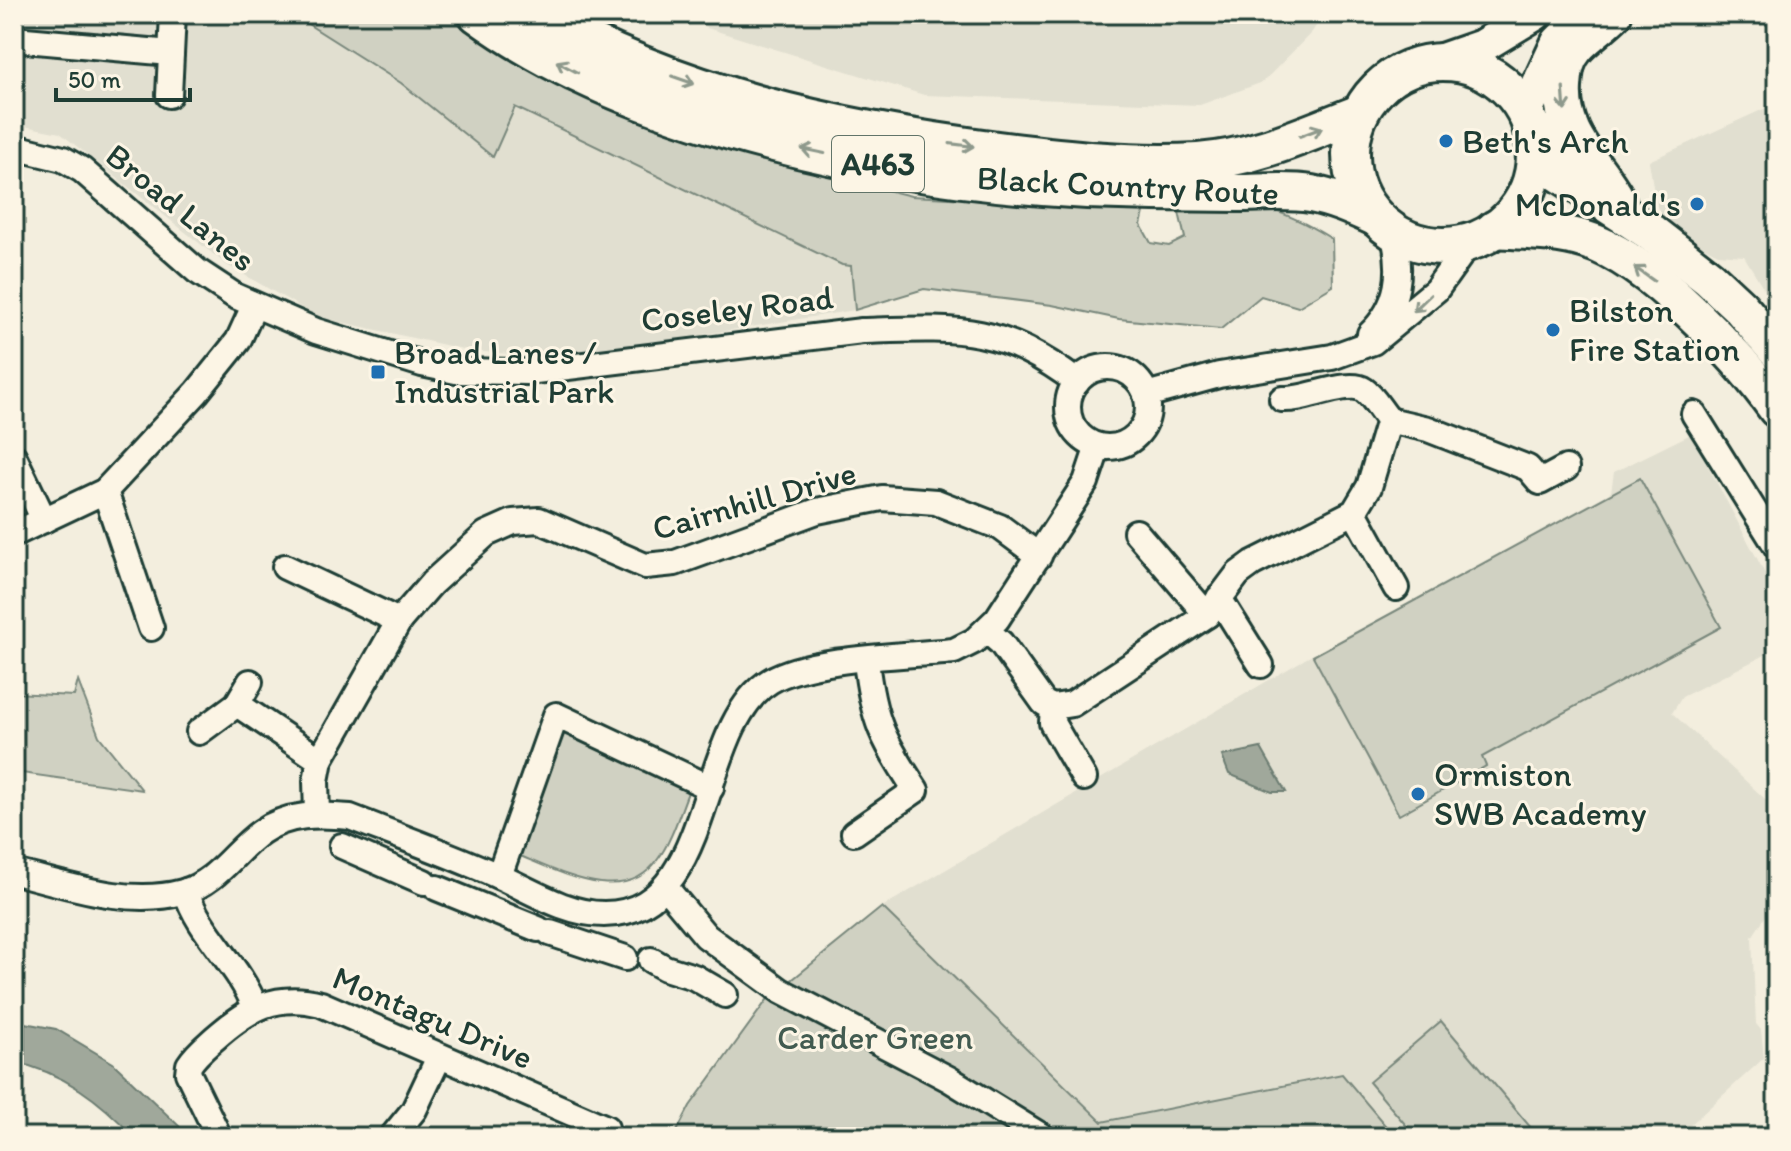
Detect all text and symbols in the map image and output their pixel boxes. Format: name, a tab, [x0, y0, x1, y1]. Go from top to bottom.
scale bar	[56, 52, 190, 102]
one-way arrow	[556, 59, 580, 74]
text: 50 m	[68, 65, 121, 94]
one-way arrow	[670, 73, 695, 88]
one-way arrow	[1557, 86, 1572, 112]
place label: Beth's Arch	[1462, 121, 1628, 162]
one-way arrow	[1298, 124, 1323, 138]
marker: Beth's Arch	[1437, 132, 1455, 150]
street label: Broad Lanes	[97, 135, 264, 280]
road number: A463	[832, 136, 924, 192]
one-way arrow	[948, 138, 975, 153]
one-way arrow	[800, 143, 826, 158]
street label: Black Country Route	[976, 157, 1280, 214]
place label: McDonald's	[1515, 184, 1681, 225]
marker: McDonald's	[1688, 195, 1706, 213]
one-way arrow	[1634, 266, 1655, 283]
street label: Coseley Road	[639, 276, 836, 341]
place label: Bilston Fire Station	[1569, 290, 1740, 370]
one-way arrow	[1413, 293, 1433, 311]
marker: Bilston Fire Station	[1544, 321, 1562, 339]
place label: Broad Lanes / Industrial Park	[394, 332, 614, 412]
marker: Broad Lanes / Industrial Park	[369, 363, 387, 381]
street label: Cairnhill Drive	[647, 452, 861, 549]
place label: Ormiston SWB Academy	[1434, 754, 1646, 834]
marker: Ormiston SWB Academy	[1409, 785, 1427, 803]
street label: Montagu Drive	[327, 957, 539, 1078]
park label: Carder Green	[777, 1017, 973, 1058]

